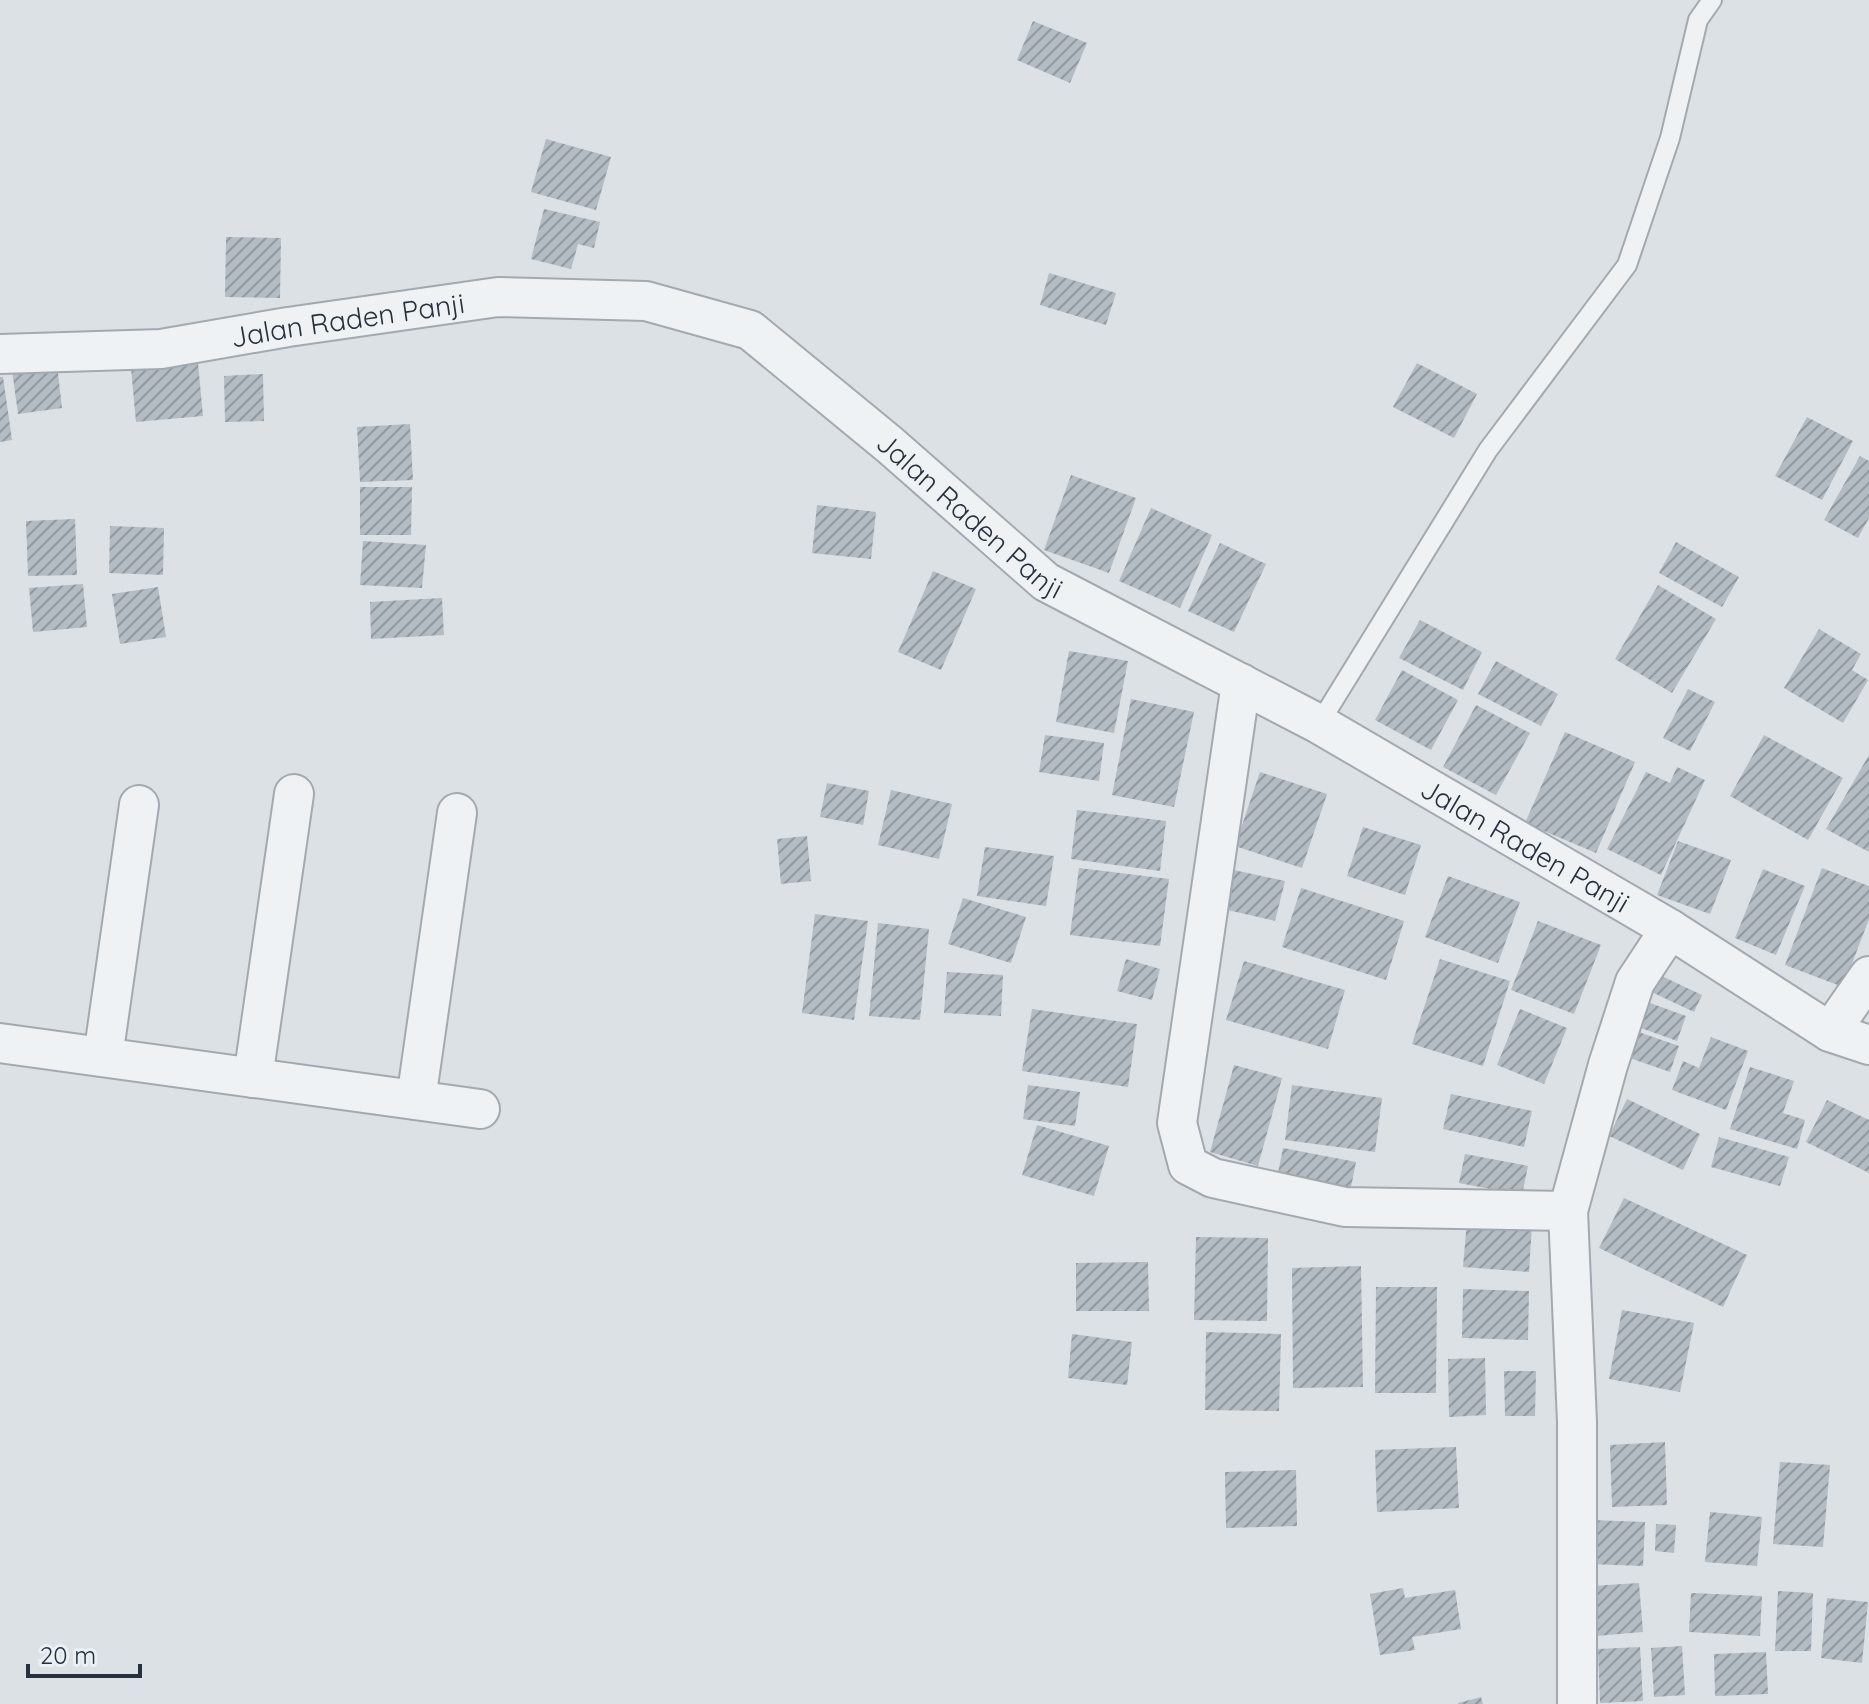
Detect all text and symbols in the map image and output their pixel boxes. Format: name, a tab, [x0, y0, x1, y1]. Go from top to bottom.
street label: Jalan Raden Panji	[228, 284, 467, 354]
street label: Jalan Raden Panji	[870, 424, 1069, 605]
street label: Jalan Raden Panji	[1415, 770, 1636, 919]
scale bar	[28, 1628, 140, 1678]
text: 20 m	[40, 1640, 96, 1670]

